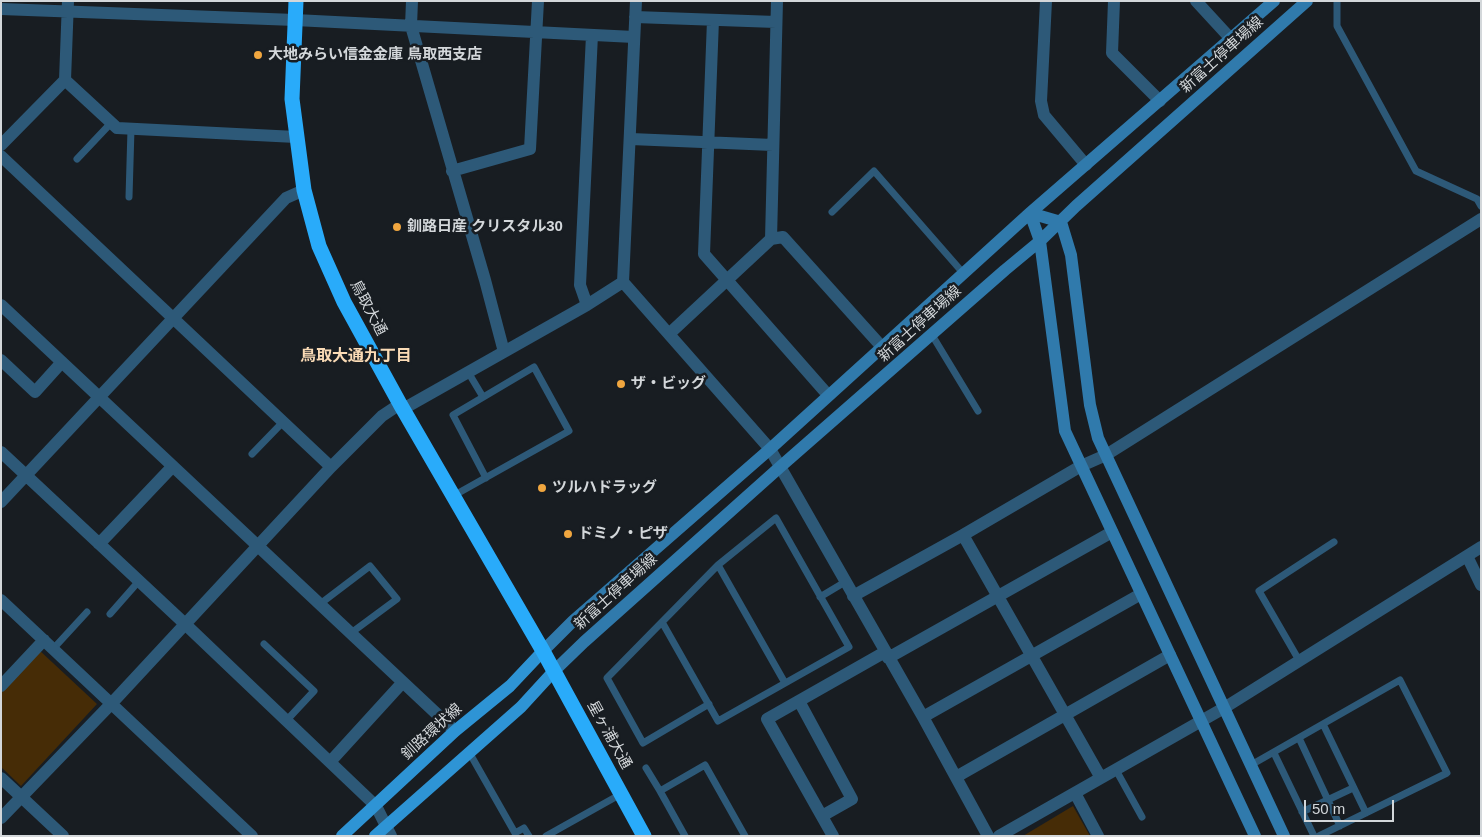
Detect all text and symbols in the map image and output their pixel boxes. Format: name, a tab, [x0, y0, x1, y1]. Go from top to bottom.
street label: 新富士停車場線	[1177, 13, 1267, 97]
place label: 大地みらい信金金庫 鳥取西支店	[268, 46, 482, 64]
marker: 大地みらい信金金庫 鳥取西支店	[252, 49, 264, 61]
place label: 釧路日産 クリスタル30	[407, 218, 563, 236]
marker: 釧路日産 クリスタル30	[391, 221, 403, 233]
street label: 鳥取大通	[346, 277, 390, 339]
street label: 新富士停車場線	[875, 282, 965, 366]
district label: 鳥取大通九丁目	[300, 347, 412, 367]
place label: ザ・ビッグ	[631, 375, 706, 393]
marker: ザ・ビッグ	[615, 378, 627, 390]
place label: ツルハドラッグ	[552, 479, 657, 497]
marker: ツルハドラッグ	[536, 482, 548, 494]
place label: ドミノ・ピザ	[578, 525, 668, 543]
marker: ドミノ・ピザ	[562, 528, 574, 540]
street label: 新富士停車場線	[571, 550, 661, 634]
street label: 星ヶ浦大通	[583, 698, 635, 772]
street label: 釧路環状線	[398, 700, 466, 764]
scale bar	[1307, 790, 1397, 822]
text: 50 m	[1312, 800, 1345, 817]

